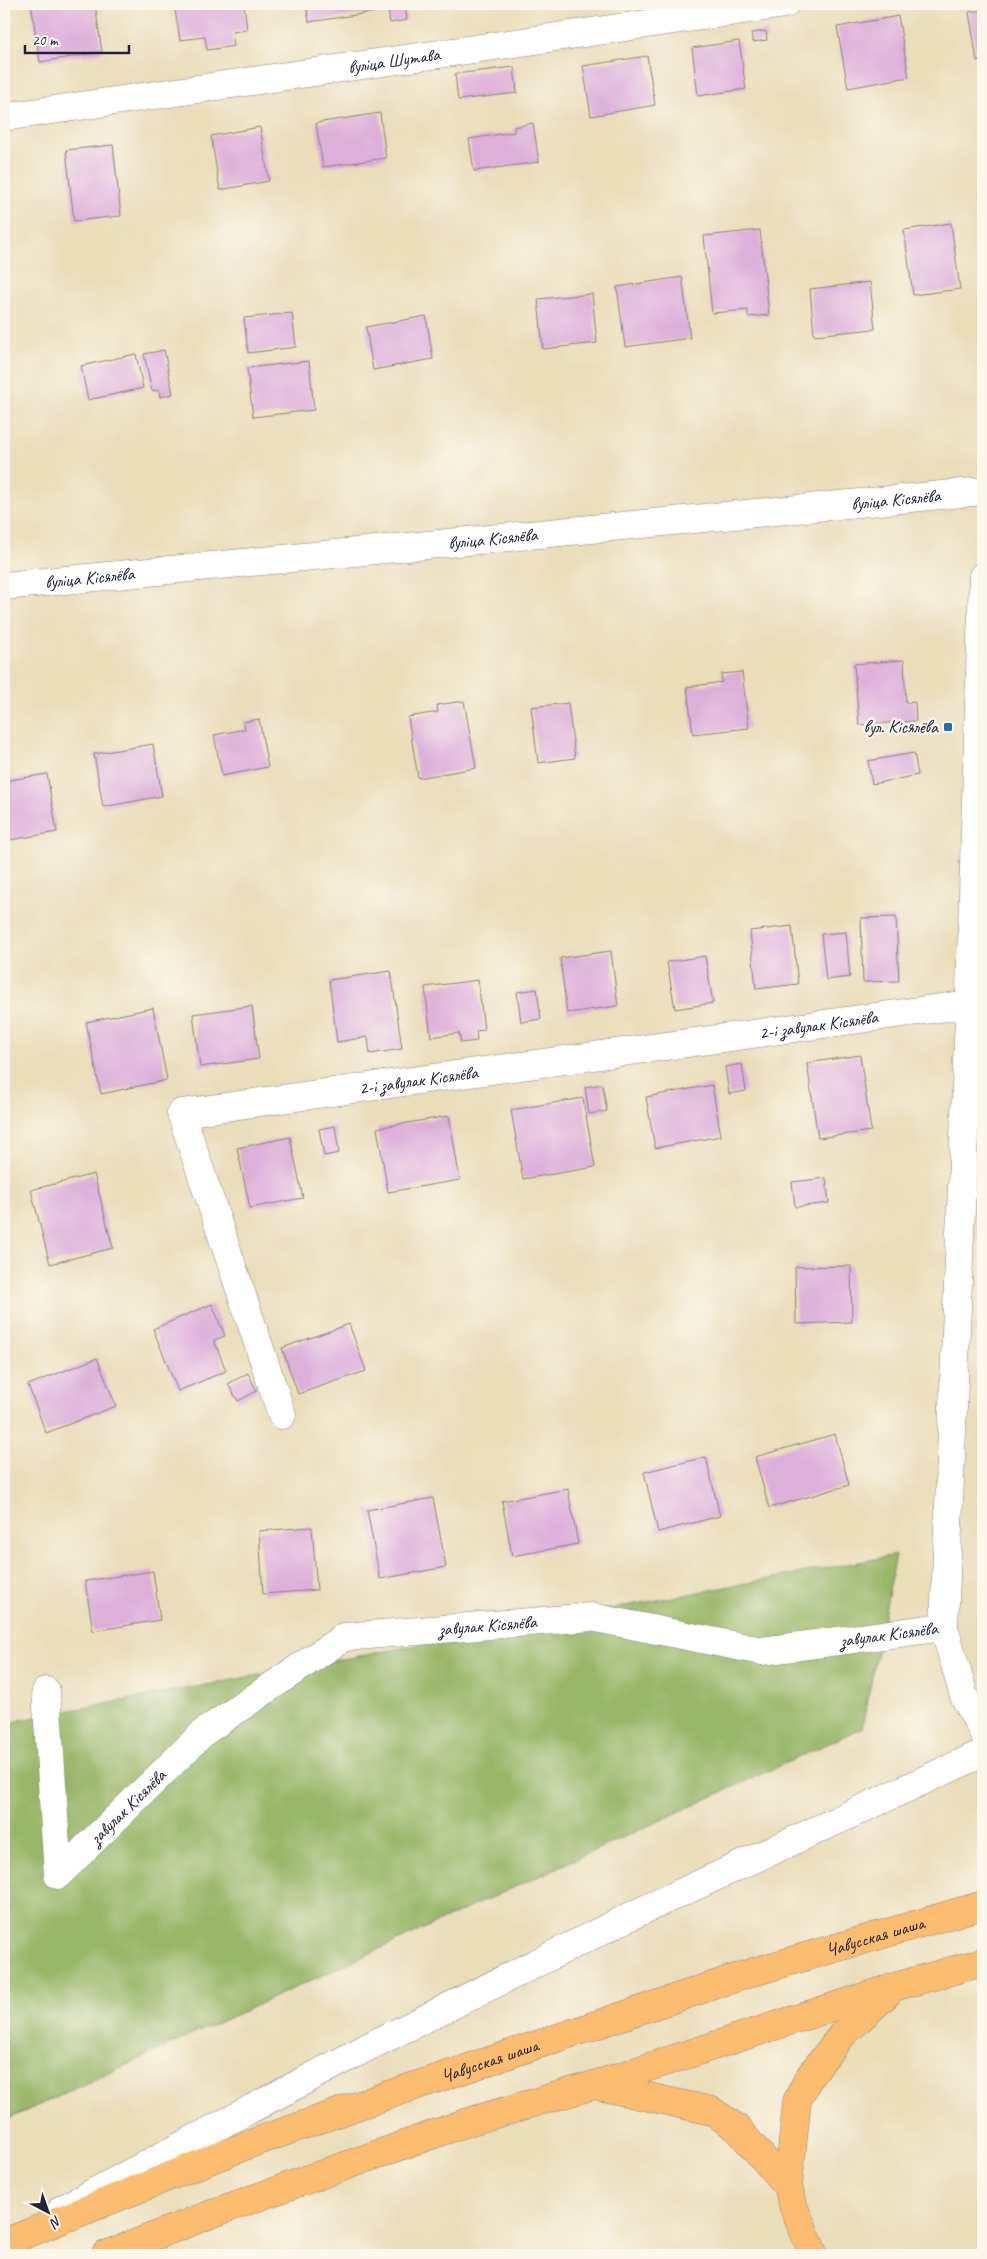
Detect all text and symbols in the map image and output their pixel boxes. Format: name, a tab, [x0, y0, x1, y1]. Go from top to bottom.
scale bar	[25, 22, 129, 54]
text: 20 m	[32, 31, 59, 50]
street label: вуліца Шутава	[347, 43, 442, 78]
street label: вуліца Кісялёва	[850, 484, 943, 515]
street label: вуліца Кісялёва	[447, 523, 540, 554]
street label: вуліца Кісялёва	[44, 562, 136, 593]
place label: вул. Кісялёва	[864, 716, 939, 738]
marker: вул. Кісялёва	[942, 721, 954, 733]
street label: 2-і завулак Кісялёва	[758, 1006, 880, 1044]
street label: 2-і завулак Кісялёва	[357, 1061, 480, 1099]
street label: завулак Кісялёва	[436, 1610, 539, 1641]
street label: завулак Кісялёва	[837, 1617, 940, 1653]
street label: завулак Кісялёва	[84, 1764, 171, 1851]
street label: Чавусская шаша	[824, 1911, 928, 1961]
street label: Чавусская шаша	[438, 2034, 543, 2087]
north arrow	[22, 2186, 72, 2236]
text: N	[46, 2212, 65, 2232]

